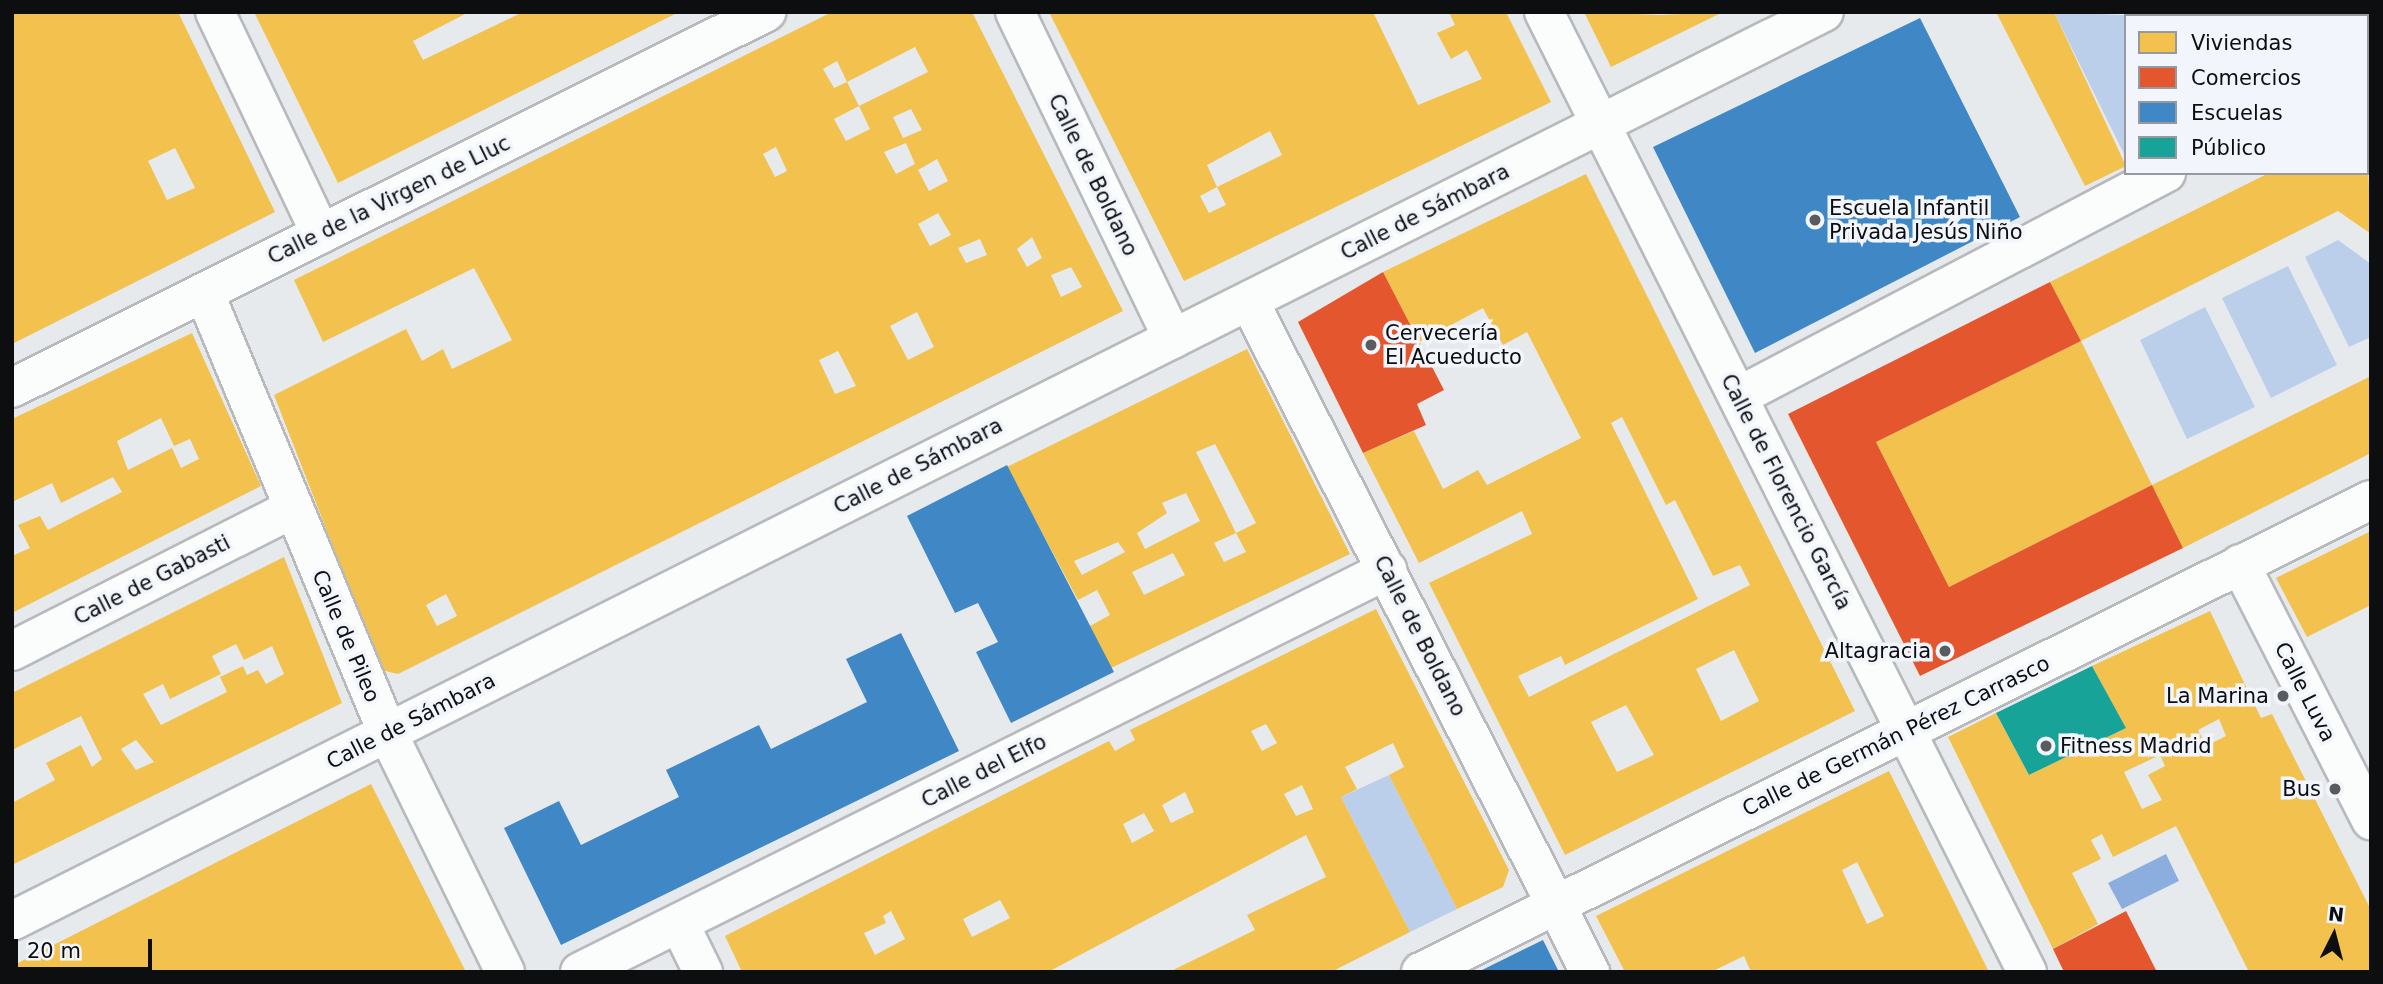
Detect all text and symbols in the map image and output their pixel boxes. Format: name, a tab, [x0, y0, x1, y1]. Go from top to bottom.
legend	[2124, 14, 2369, 175]
text: Viviendas	[2191, 31, 2292, 55]
text: Comercios	[2191, 66, 2301, 90]
street label: Calle de Boldano	[1043, 90, 1143, 260]
text: Escuelas	[2191, 101, 2283, 125]
street label: Calle de la Virgen de Lluc	[264, 130, 514, 270]
text: Público	[2191, 136, 2266, 160]
street label: Calle de Sámbara	[1336, 159, 1514, 265]
place label: Escuela Infantil Privada Jesús Niño	[1829, 195, 2023, 245]
marker: Escuela Infantil Privada Jesús Niño	[1807, 212, 1823, 228]
place label: Cervecería El Acueducto	[1385, 320, 1522, 370]
marker: Cervecería El Acueducto	[1363, 337, 1379, 353]
street label: Calle de Florencio García	[1715, 370, 1857, 614]
street label: Calle de Sámbara	[829, 413, 1007, 519]
street label: Calle de Gabasti	[70, 530, 234, 630]
street label: Calle de Boldano	[1369, 551, 1471, 721]
street label: Calle de Pileo	[307, 566, 385, 706]
place label: Altagracia	[1825, 638, 1931, 664]
street label: Calle Luva	[2269, 638, 2341, 746]
marker: Altagracia	[1937, 643, 1953, 659]
street label: Calle de Germán Pérez Carrasco	[1738, 650, 2054, 822]
street label: Calle de Sámbara	[322, 668, 500, 774]
place label: La Marina	[2166, 683, 2269, 709]
marker: La Marina	[2275, 688, 2291, 704]
street label: Calle del Elfo	[917, 729, 1051, 813]
place label: Fitness Madrid	[2060, 733, 2212, 759]
marker: Fitness Madrid	[2038, 738, 2054, 754]
place label: Bus	[2282, 776, 2321, 802]
marker: Bus	[2327, 781, 2343, 797]
north arrow	[2299, 900, 2369, 970]
text: N	[2327, 902, 2345, 926]
scale bar	[18, 925, 156, 969]
text: 20 m	[27, 939, 81, 963]

